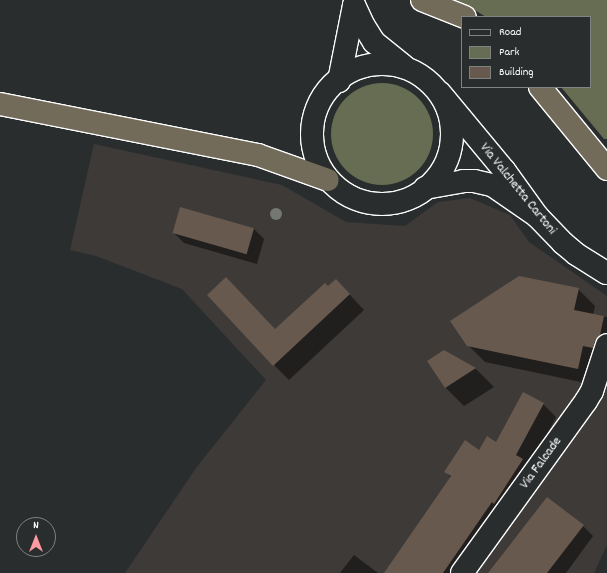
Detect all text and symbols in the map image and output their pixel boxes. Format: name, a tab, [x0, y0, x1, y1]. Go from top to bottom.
legend	[461, 16, 591, 88]
text: Road	[499, 24, 521, 41]
text: Park	[499, 44, 519, 61]
text: Building	[499, 64, 534, 81]
street label: Via Valchetta Cartoni	[476, 140, 560, 238]
street label: Via Falcade	[517, 434, 565, 492]
north arrow	[16, 517, 56, 557]
text: N	[33, 518, 39, 534]

